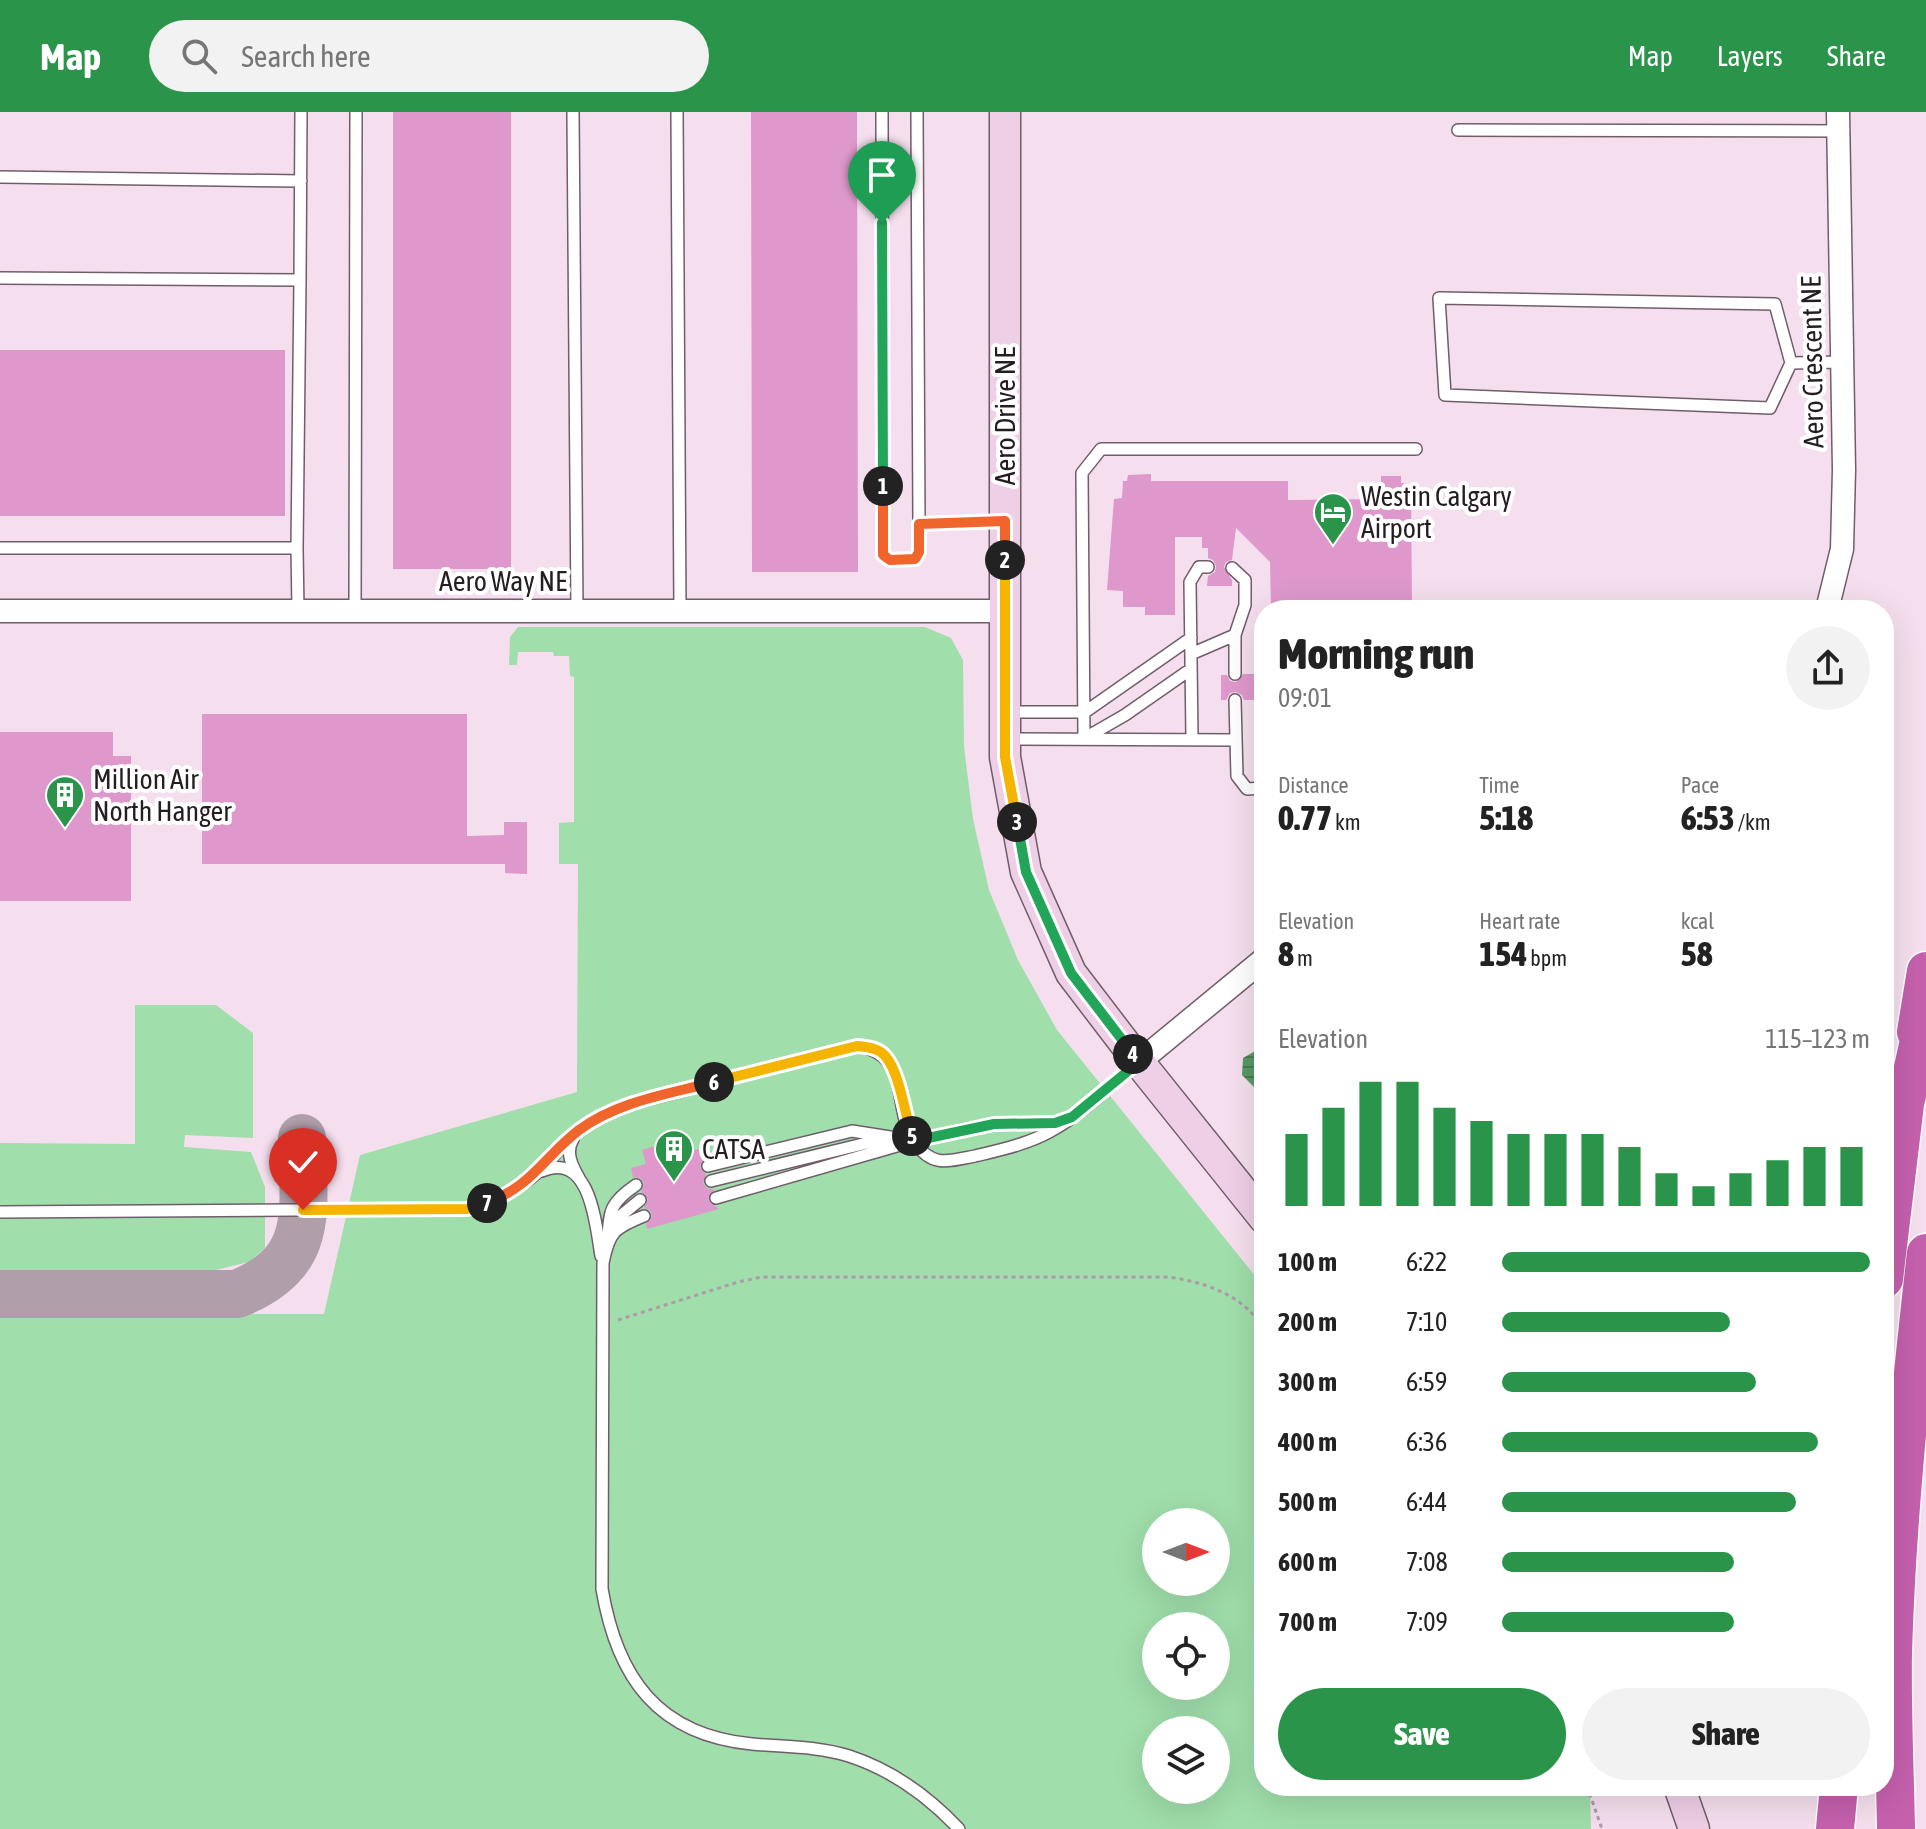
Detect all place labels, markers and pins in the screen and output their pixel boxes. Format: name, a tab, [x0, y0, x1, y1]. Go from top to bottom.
pin	[848, 141, 916, 223]
pin: 1	[863, 466, 903, 506]
place label: Westin Calgary Airport	[1361, 480, 1512, 544]
hotel icon: Westin Calgary Airport	[1312, 491, 1354, 546]
pin: 2	[985, 540, 1025, 580]
place label: Million Air North Hanger	[93, 763, 232, 827]
building icon: Million Air North Hanger	[44, 774, 86, 829]
pin: 3	[997, 802, 1037, 842]
pin: 4	[1113, 1034, 1153, 1074]
pin: 6	[694, 1062, 734, 1102]
pin: 5	[892, 1116, 932, 1156]
pin	[269, 1128, 337, 1210]
building icon: CATSA	[653, 1128, 695, 1183]
place label: CATSA	[702, 1133, 765, 1165]
pin: 7	[467, 1183, 507, 1223]

